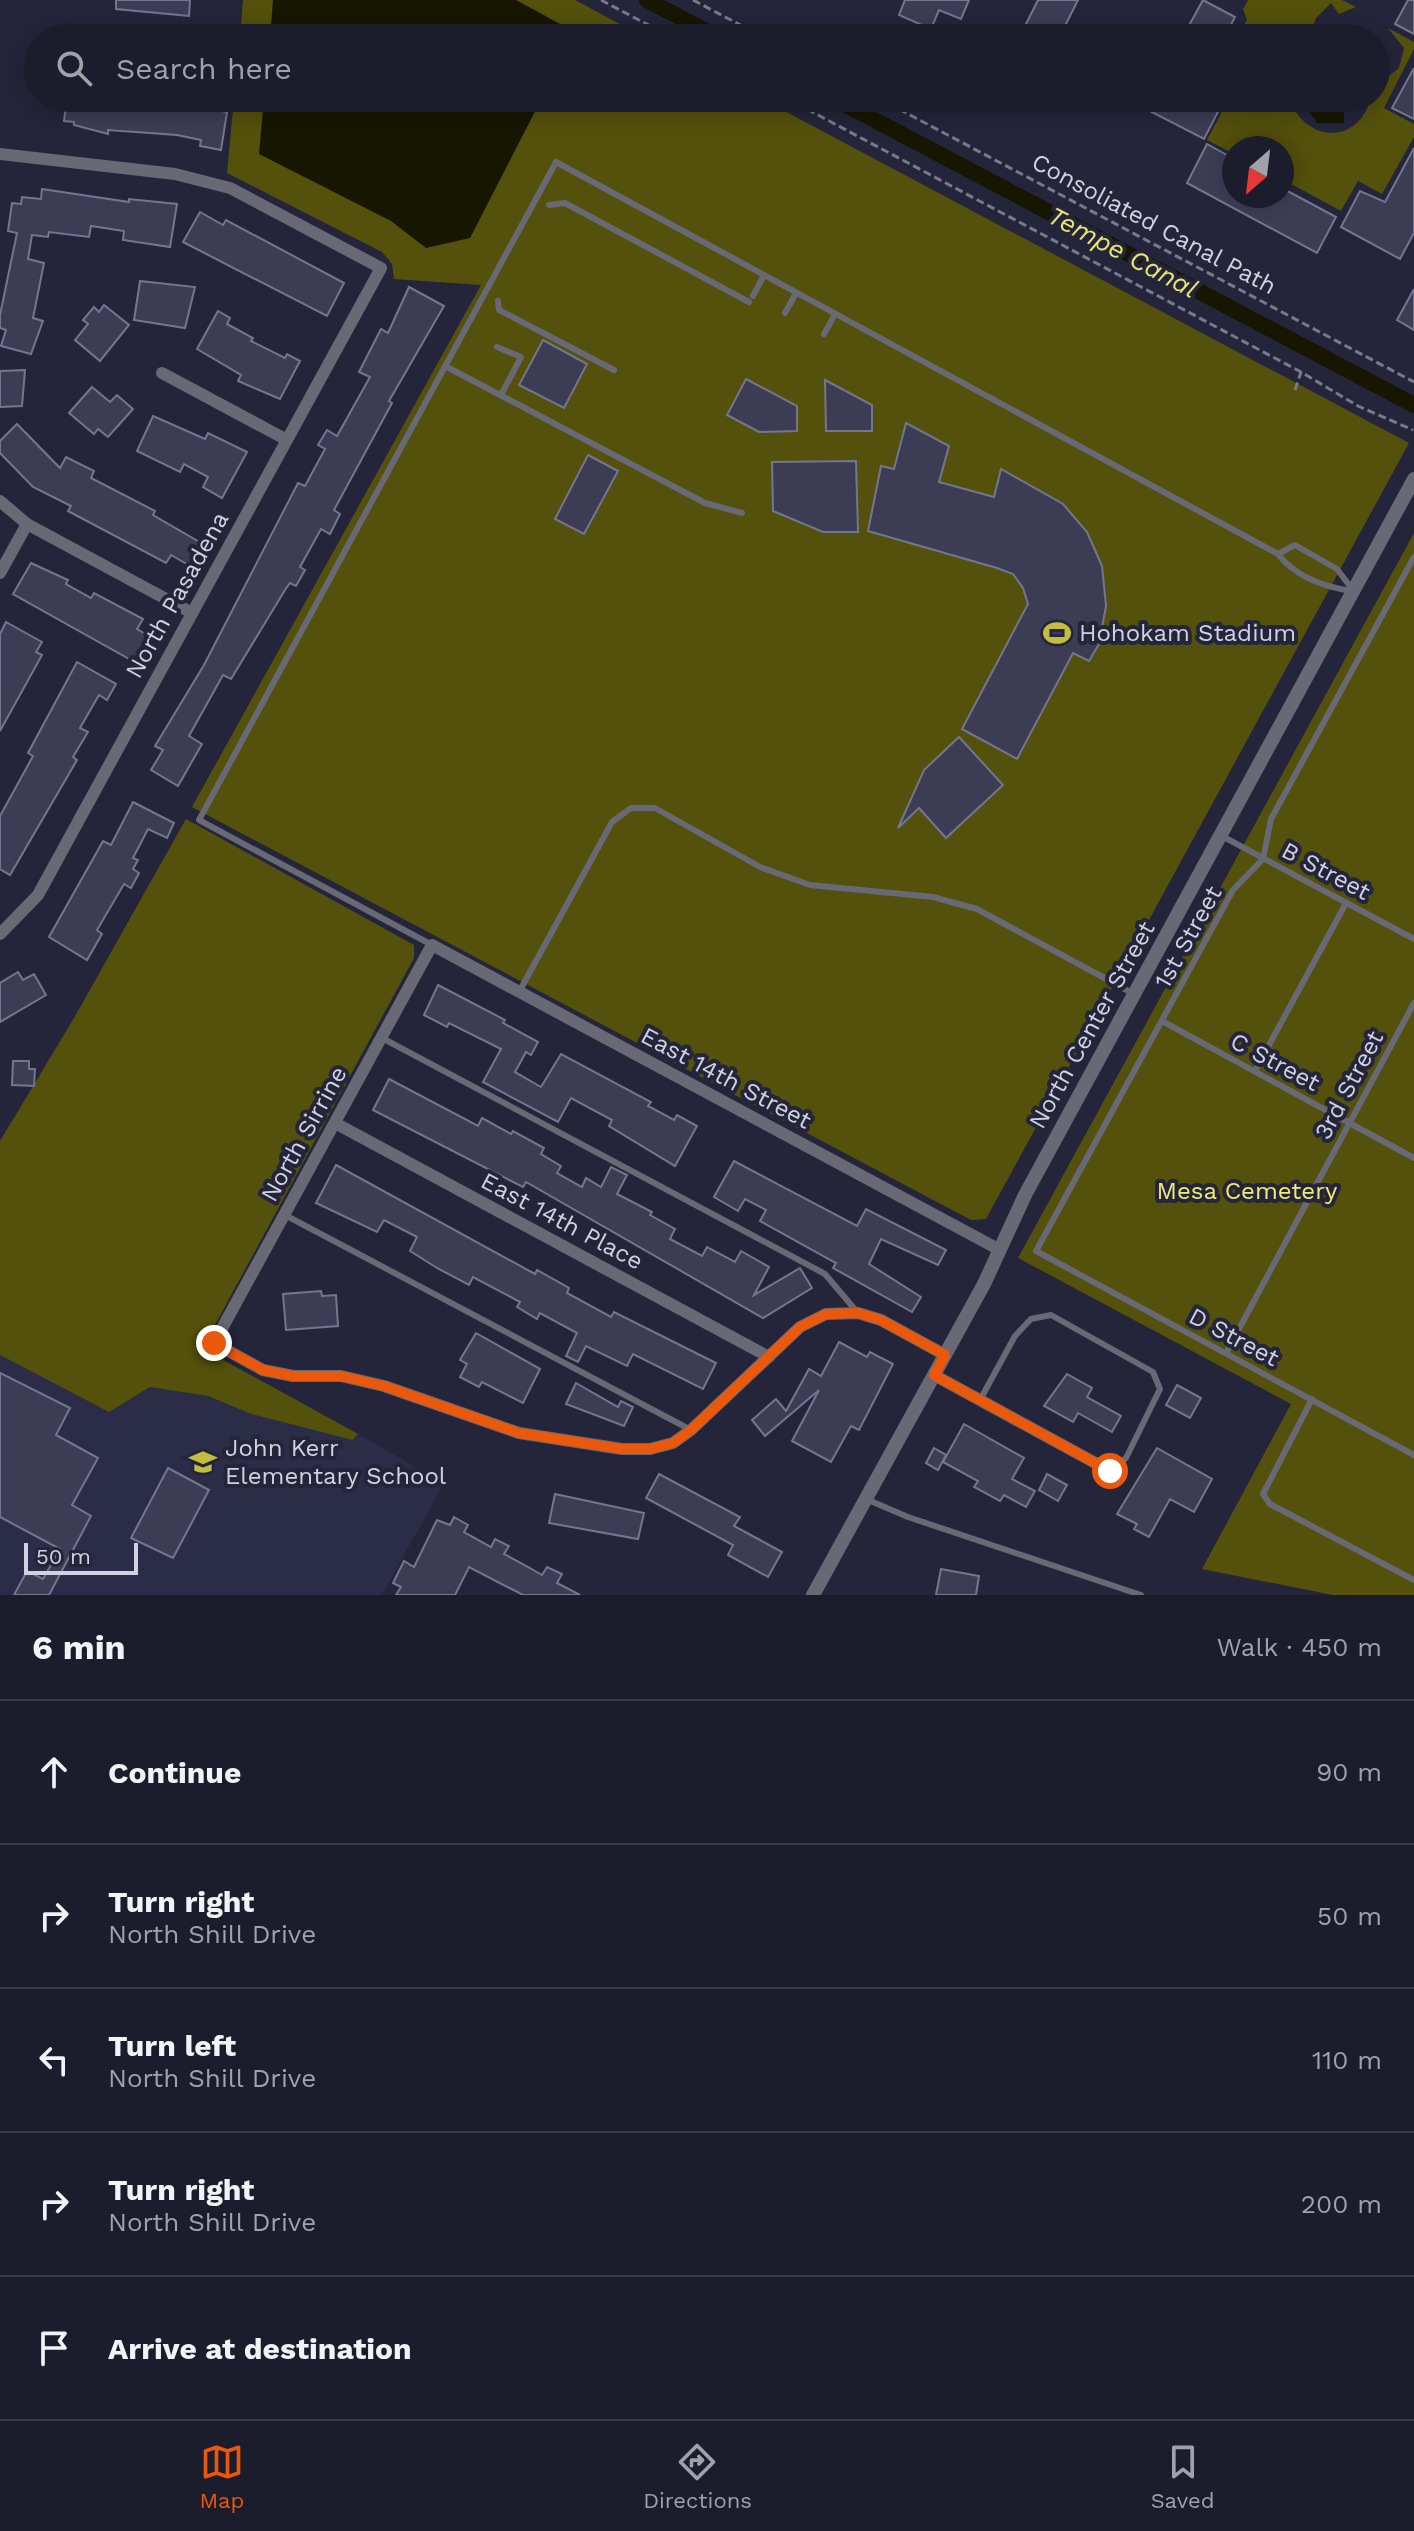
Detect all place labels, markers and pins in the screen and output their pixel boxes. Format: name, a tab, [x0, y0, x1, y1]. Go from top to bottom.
sports icon: Hohokam Stadium	[1042, 618, 1072, 648]
place label: Hohokam Stadium	[1079, 619, 1296, 647]
place label: John Kerr Elementary School	[225, 1434, 447, 1490]
school or university icon: John Kerr Elementary School	[188, 1447, 218, 1477]

